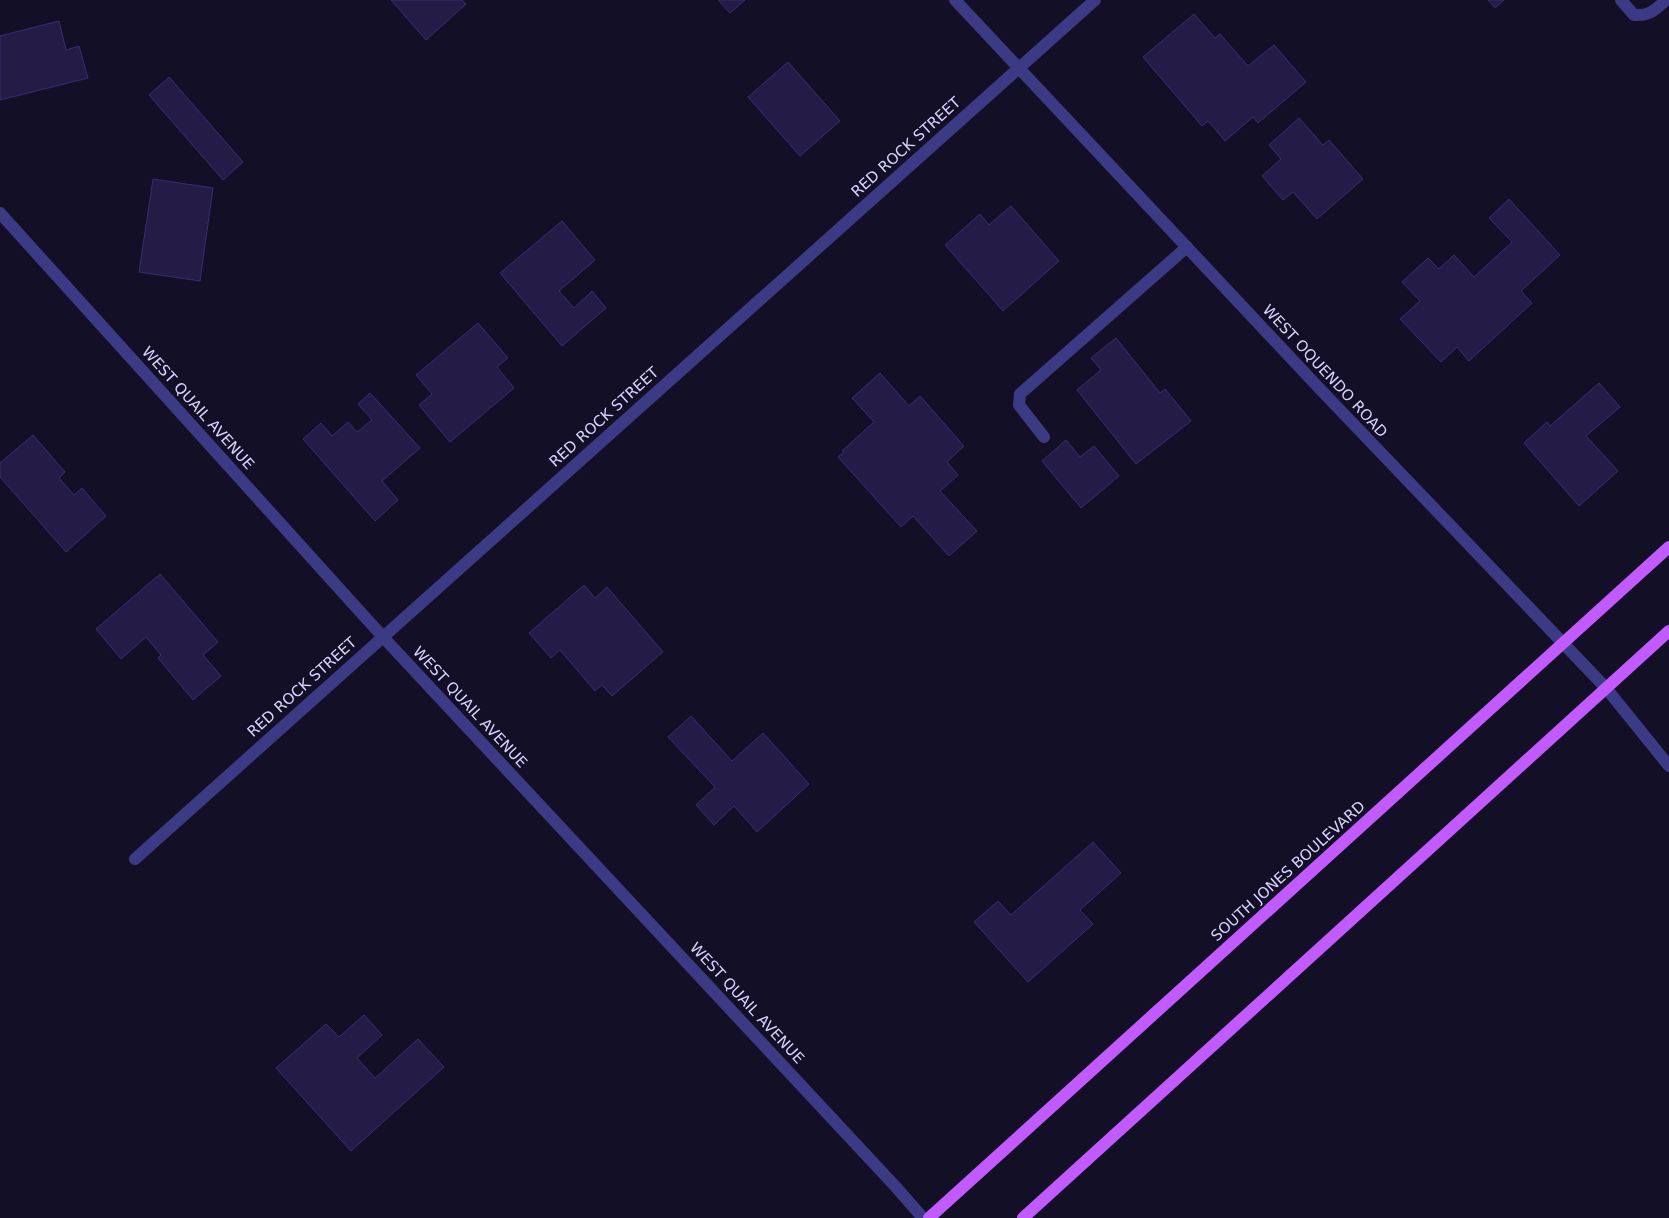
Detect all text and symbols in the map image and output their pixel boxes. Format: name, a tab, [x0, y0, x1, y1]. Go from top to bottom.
street label: RED ROCK STREET	[848, 93, 965, 201]
street label: WEST OQUENDO ROAD	[1259, 301, 1391, 441]
street label: WEST QUAIL AVENUE	[138, 343, 258, 473]
street label: RED ROCK STREET	[546, 363, 663, 471]
street label: RED ROCK STREET	[244, 633, 361, 741]
street label: WEST QUAIL AVENUE	[409, 643, 531, 771]
street label: SOUTH JONES BOULEVARD	[1207, 797, 1369, 945]
street label: WEST QUAIL AVENUE	[686, 939, 808, 1067]

